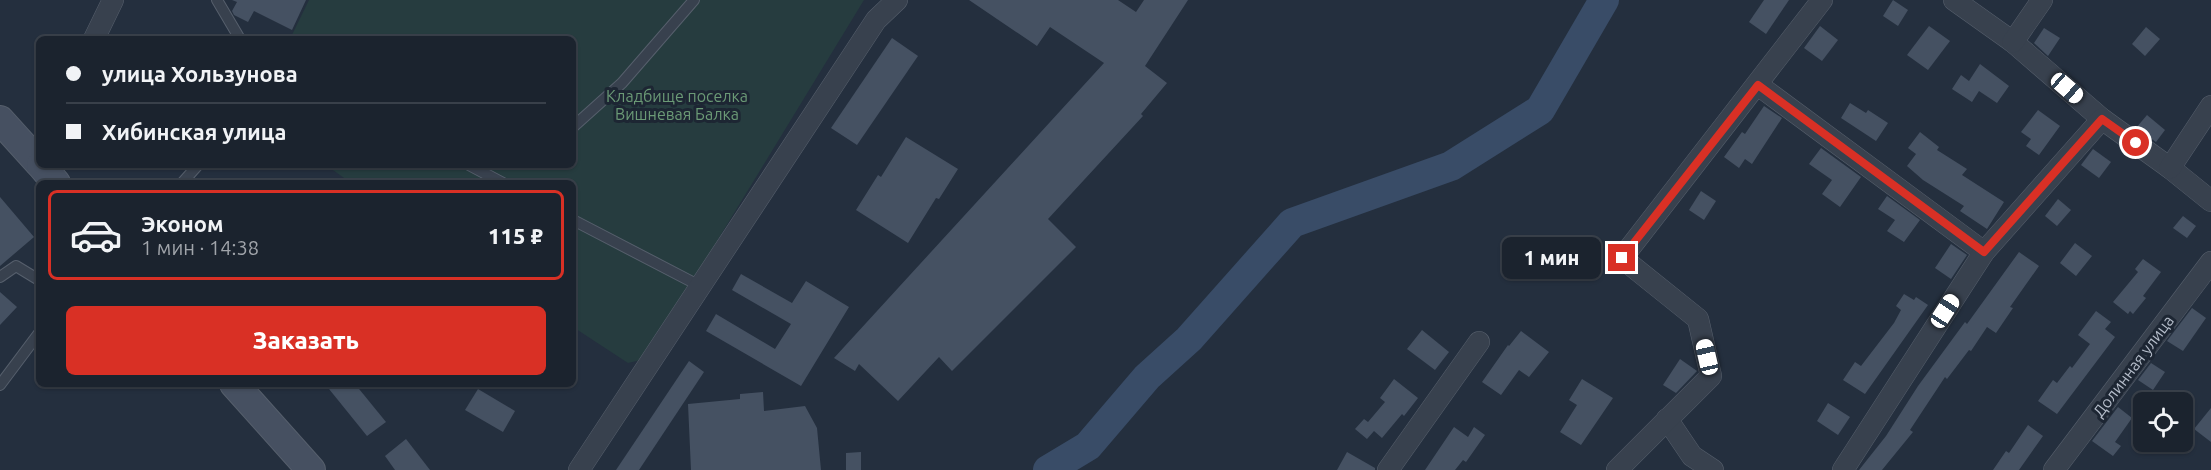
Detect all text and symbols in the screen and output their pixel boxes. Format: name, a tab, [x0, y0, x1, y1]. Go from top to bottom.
text: улица Хользунова	[102, 61, 298, 86]
car	[2048, 69, 2086, 107]
park label: Кладбище поселка Вишневая Балка	[606, 87, 748, 123]
text: Хибинская улица	[102, 119, 286, 144]
route start	[2122, 129, 2149, 156]
icon: car	[69, 208, 123, 262]
text: Эконом	[141, 211, 223, 236]
text: 115 ₽	[488, 223, 543, 248]
text: 1 мин · 14:38	[141, 236, 259, 259]
callout: 1 мин	[1502, 237, 1601, 279]
route end	[1608, 244, 1635, 271]
text: 1 мин	[1524, 246, 1579, 269]
car	[1928, 291, 1962, 331]
button: Заказать	[66, 306, 546, 375]
street label: Долинная улица	[2089, 312, 2177, 420]
car	[1694, 337, 1720, 377]
map controls	[2133, 392, 2193, 452]
button: locate	[2133, 392, 2193, 452]

